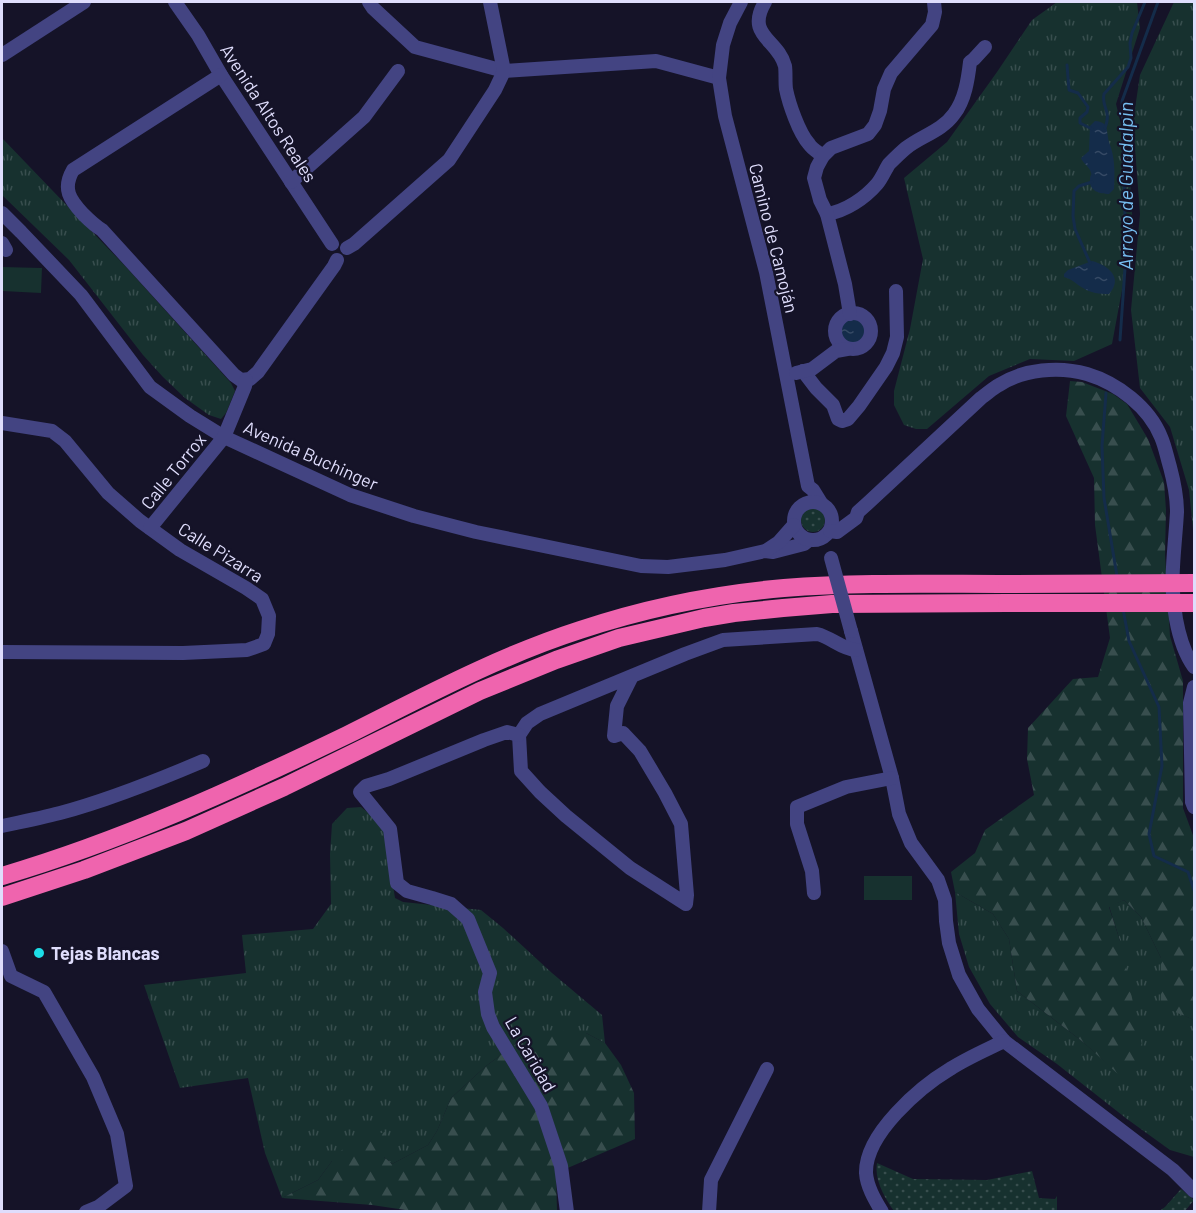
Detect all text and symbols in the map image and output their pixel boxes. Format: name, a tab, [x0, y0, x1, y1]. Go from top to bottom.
street label: Avenida Altos Reales	[216, 40, 322, 186]
water label: Arroyo de Guadalpin	[1113, 102, 1137, 270]
street label: Camino de Camoján	[745, 161, 803, 315]
street label: Avenida Buchinger	[240, 415, 382, 495]
street label: Calle Torrox	[136, 428, 211, 513]
street label: Calle Pizarra	[174, 517, 268, 587]
place label: Tejas Blancas	[51, 942, 160, 964]
marker: Tejas Blancas	[32, 946, 46, 960]
street label: La Caridad	[501, 1013, 561, 1095]

